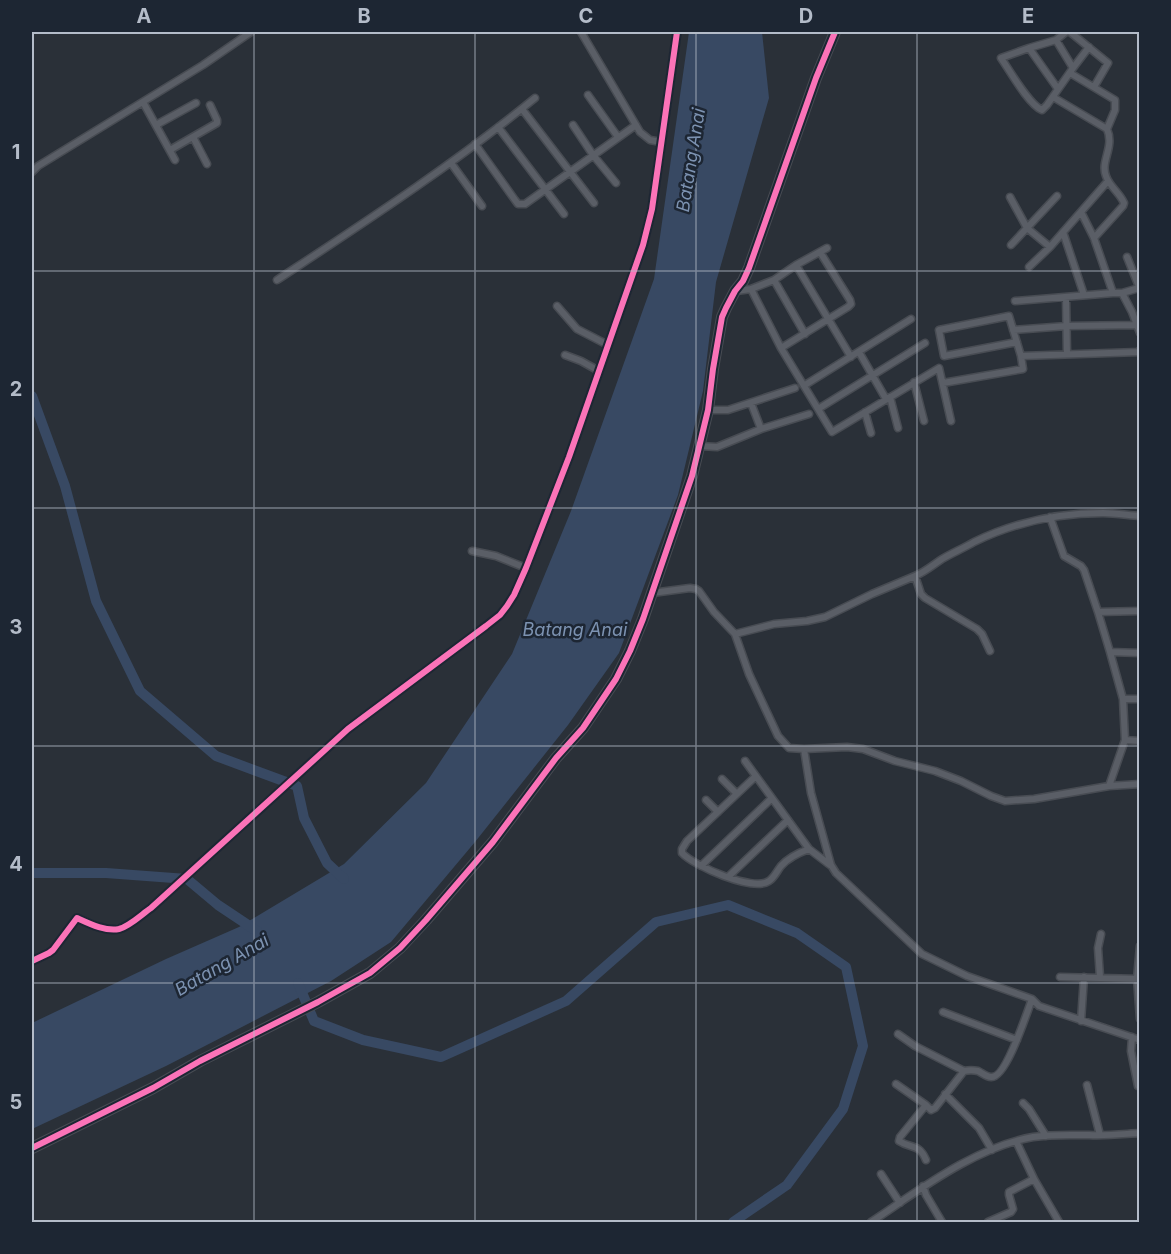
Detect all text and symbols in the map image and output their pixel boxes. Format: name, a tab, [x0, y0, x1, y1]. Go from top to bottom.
text: A	[137, 4, 152, 28]
text: B	[357, 4, 371, 28]
text: C	[579, 4, 593, 28]
text: D	[799, 4, 813, 28]
text: E	[1022, 4, 1034, 28]
water label: Batang Anai	[672, 106, 709, 213]
text: 1	[12, 140, 20, 164]
text: 2	[10, 377, 22, 401]
text: 3	[10, 615, 22, 639]
water label: Batang Anai	[523, 619, 628, 640]
text: 4	[9, 852, 23, 876]
water label: Batang Anai	[171, 929, 273, 1000]
text: 5	[10, 1090, 22, 1114]

